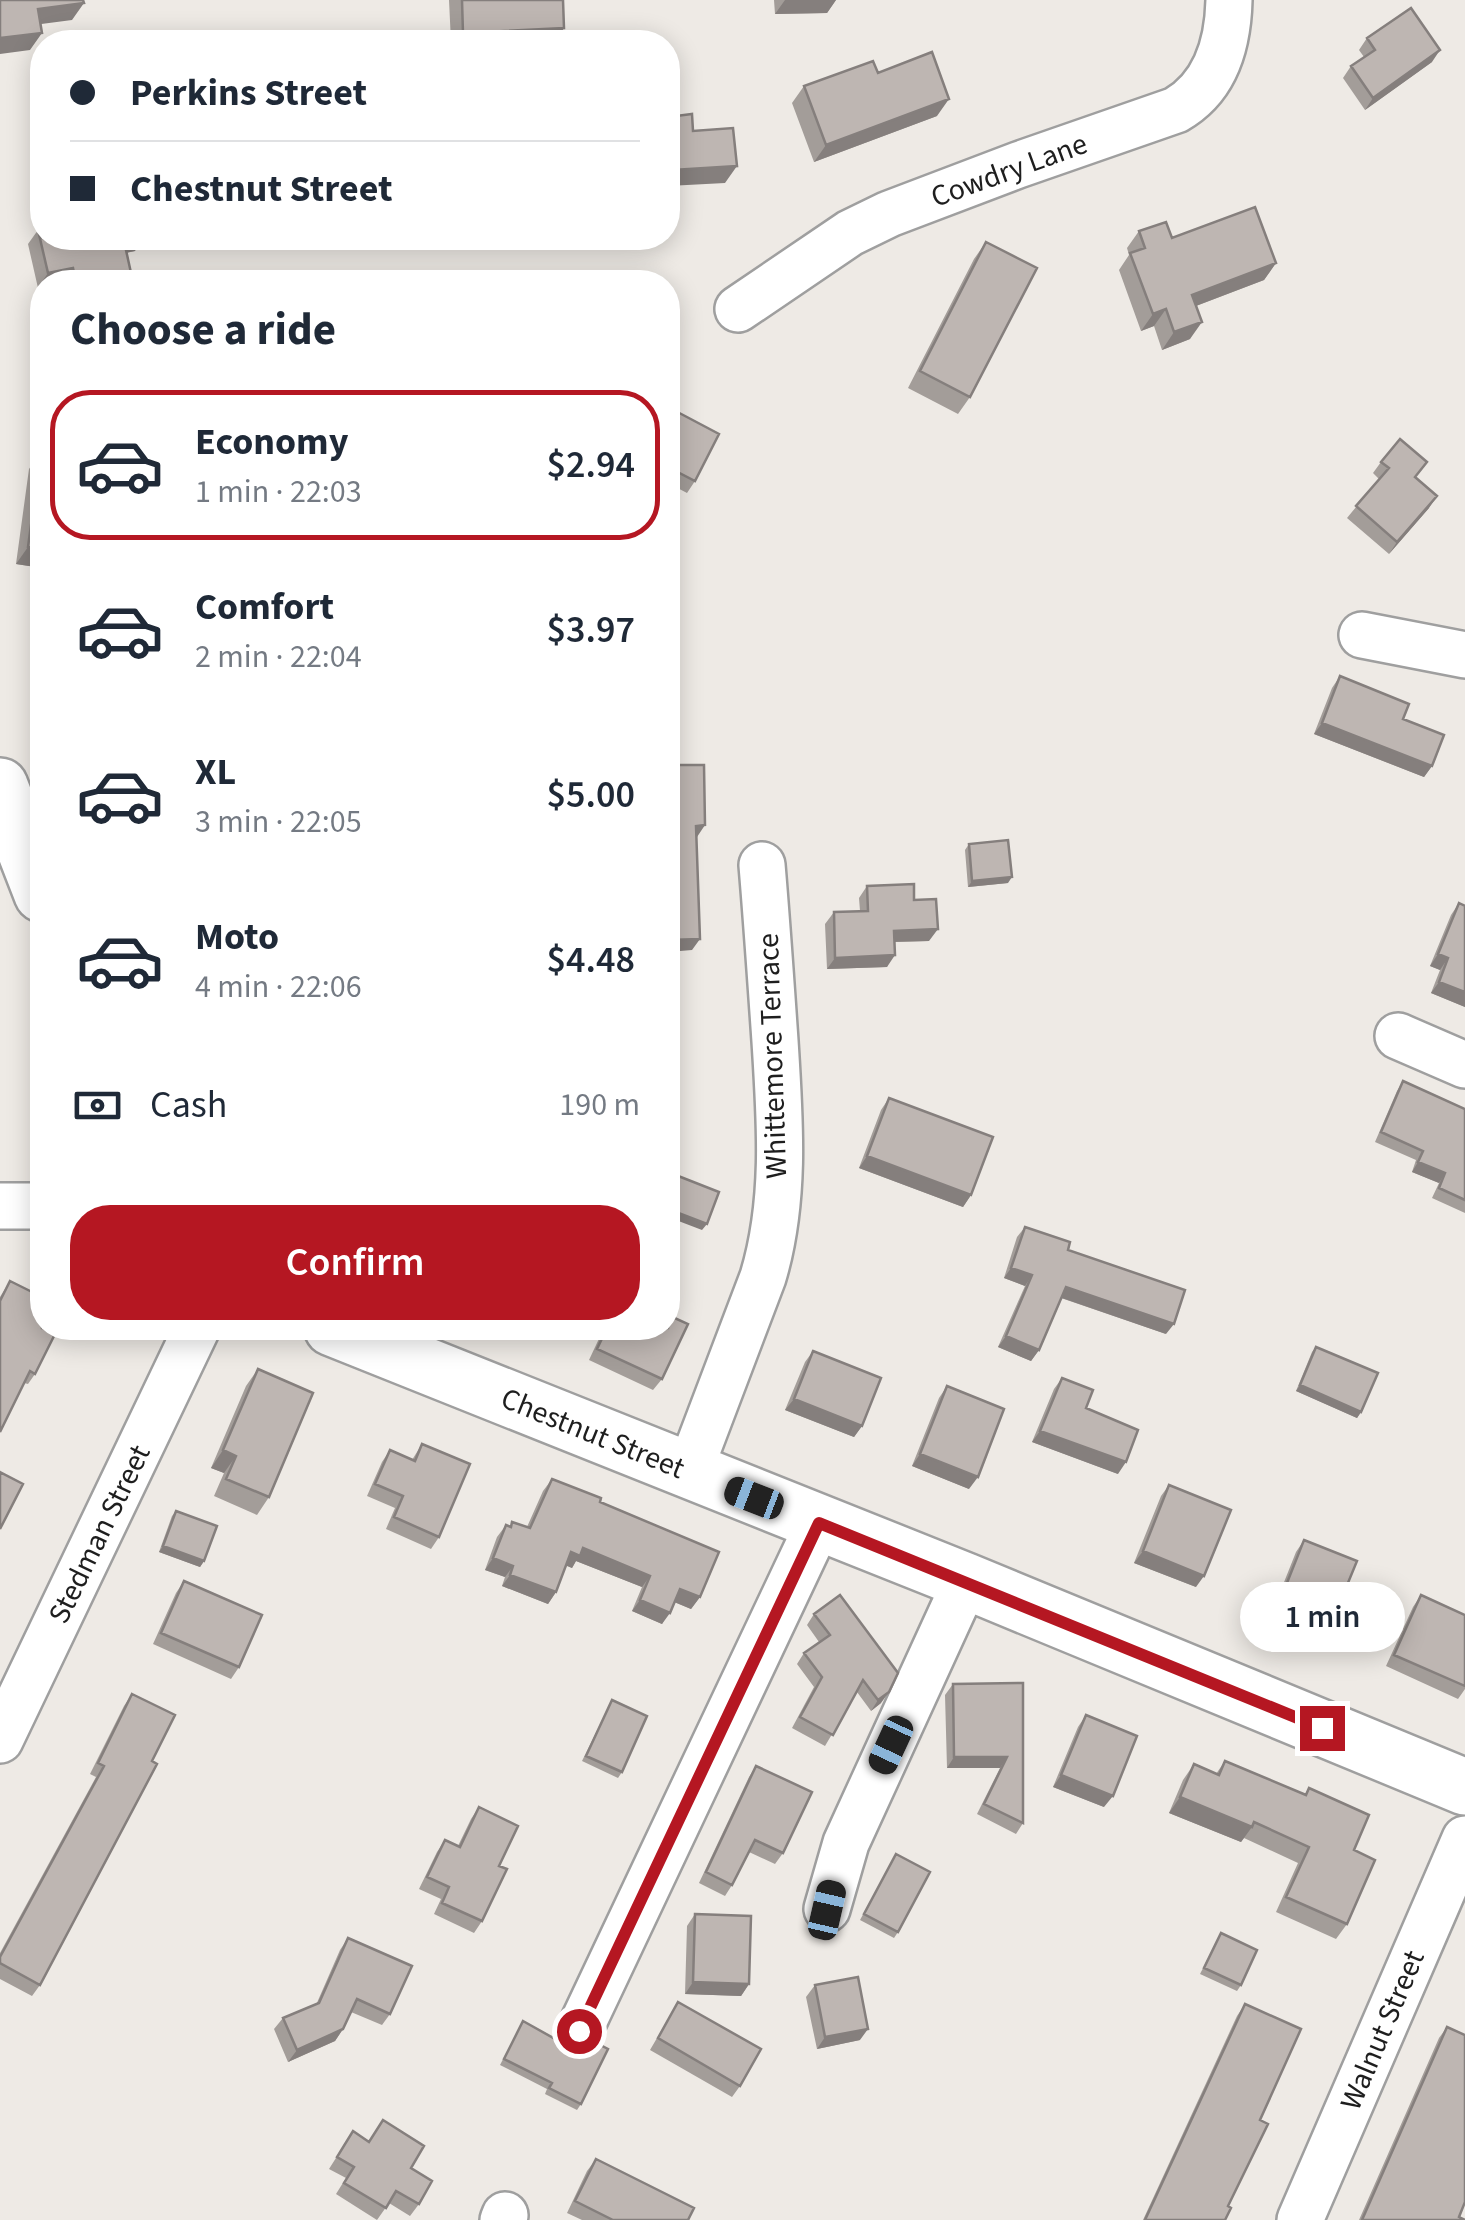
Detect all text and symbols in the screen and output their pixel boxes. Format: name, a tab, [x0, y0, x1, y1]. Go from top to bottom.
text: Perkins Street	[130, 66, 367, 120]
street label: Cowdry Lane	[925, 122, 1093, 219]
text: Chestnut Street	[130, 162, 393, 216]
text: Choose a ride	[70, 298, 336, 362]
text: Economy	[195, 415, 348, 469]
icon: car	[75, 420, 165, 510]
text: $2.94	[547, 438, 635, 492]
text: 1 min · 22:03	[195, 469, 362, 515]
text: Comfort	[195, 580, 334, 634]
icon: car	[75, 585, 165, 675]
text: $3.97	[547, 603, 635, 657]
text: 2 min · 22:04	[195, 634, 362, 680]
text: XL	[195, 745, 236, 799]
icon: car	[75, 750, 165, 840]
text: $5.00	[547, 768, 635, 822]
text: 3 min · 22:05	[195, 799, 362, 845]
text: Moto	[195, 910, 279, 964]
icon: car	[75, 915, 165, 1005]
street label: Whittemore Terrace	[747, 932, 798, 1180]
text: $4.48	[547, 933, 635, 987]
text: 4 min · 22:06	[195, 964, 362, 1010]
icon: cash	[70, 1078, 125, 1133]
text: Cash	[150, 1078, 227, 1132]
text: 190 m	[559, 1082, 640, 1128]
button: Confirm	[70, 1205, 640, 1320]
street label: Chestnut Street	[495, 1377, 691, 1490]
street label: Stedman Street	[38, 1438, 161, 1631]
car	[721, 1473, 787, 1523]
callout: 1 min	[1240, 1583, 1404, 1653]
text: 1 min	[1284, 1594, 1361, 1640]
route end	[1300, 1706, 1345, 1751]
car	[865, 1711, 917, 1779]
car	[806, 1877, 848, 1943]
street label: Walnut Street	[1329, 1944, 1435, 2117]
route start	[557, 2009, 602, 2054]

